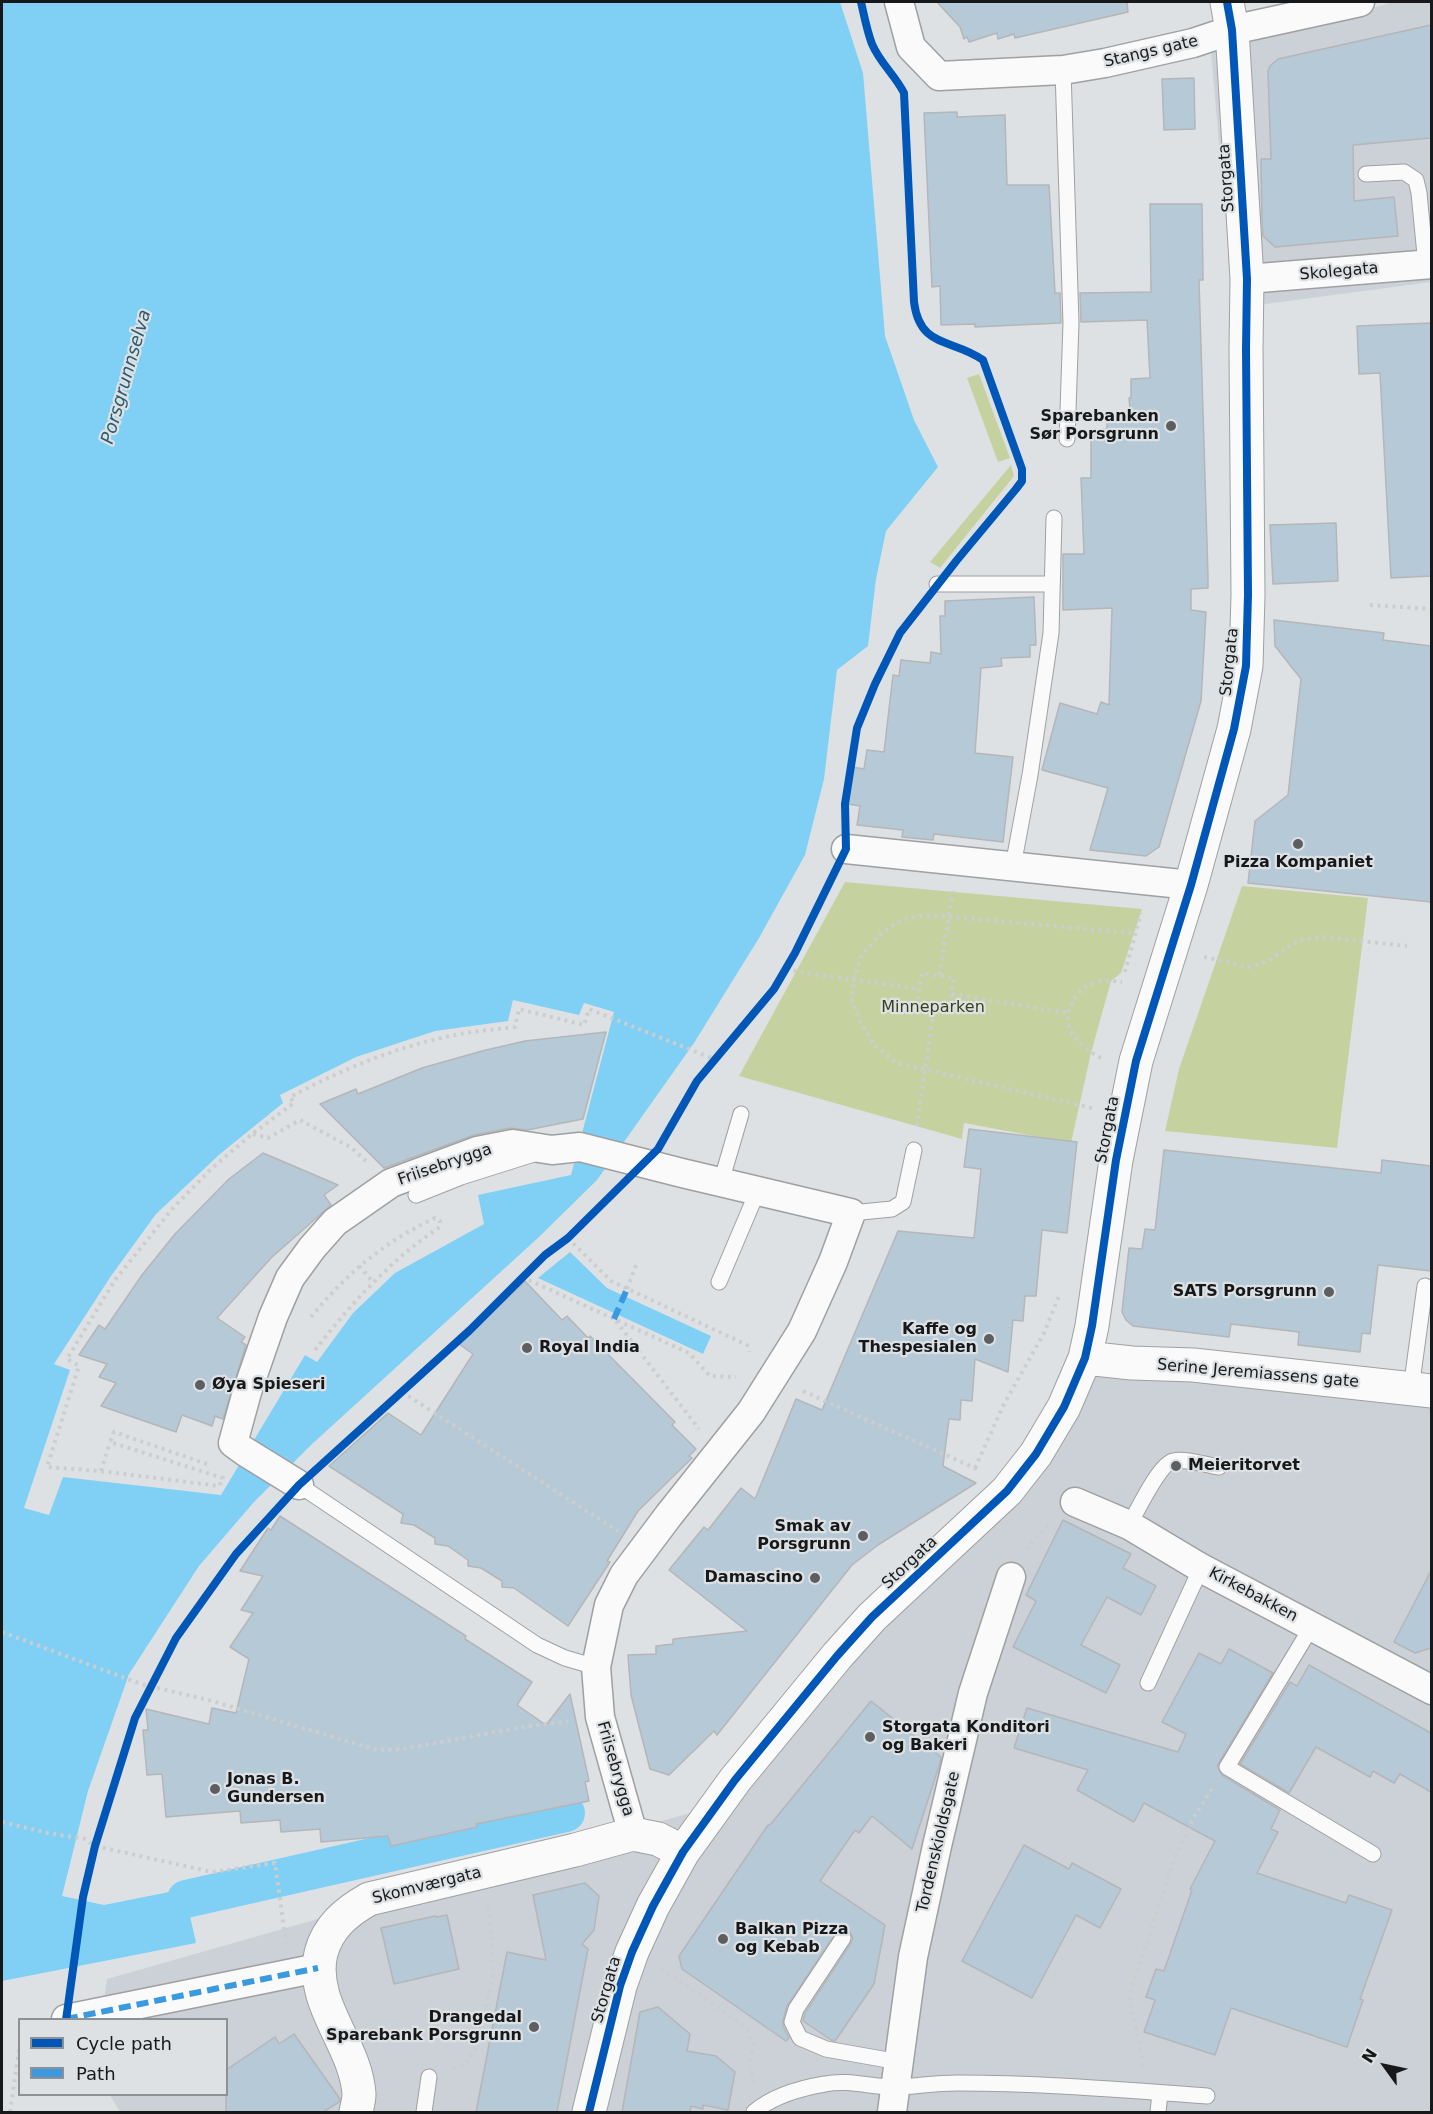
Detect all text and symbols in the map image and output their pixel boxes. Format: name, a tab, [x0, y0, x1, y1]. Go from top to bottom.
street label: Stangs gate	[1102, 32, 1200, 72]
street label: Storgata	[1215, 143, 1239, 213]
street label: Skolegata	[1299, 259, 1379, 285]
water label: Porsgrunnselva	[97, 307, 157, 447]
place label: Sparebanken Sør Porsgrunn	[1029, 407, 1159, 445]
marker: Sparebanken Sør Porsgrunn	[1164, 419, 1178, 433]
street label: Storgata	[1217, 627, 1243, 697]
marker: Pizza Kompaniet	[1291, 837, 1305, 851]
place label: Pizza Kompaniet	[1223, 853, 1373, 873]
park label: Minneparken	[881, 998, 985, 1018]
street label: Storgata	[1092, 1095, 1124, 1165]
street label: Friisebrygga	[396, 1140, 494, 1190]
place label: SATS Porsgrunn	[1173, 1282, 1317, 1302]
marker: SATS Porsgrunn	[1322, 1285, 1336, 1299]
place label: Kaffe og Thespesialen	[858, 1320, 977, 1358]
marker: Kaffe og Thespesialen	[982, 1332, 996, 1346]
place label: Royal India	[539, 1338, 640, 1358]
marker: Royal India	[520, 1341, 534, 1355]
street label: Serine Jeremiassens gate	[1156, 1356, 1360, 1392]
place label: Øya Spieseri	[212, 1375, 325, 1395]
marker: Øya Spieseri	[193, 1378, 207, 1392]
place label: Meieritorvet	[1188, 1456, 1300, 1476]
marker: Meieritorvet	[1169, 1459, 1183, 1473]
place label: Smak av Porsgrunn	[757, 1517, 851, 1555]
marker: Smak av Porsgrunn	[856, 1529, 870, 1543]
street label: Storgata	[878, 1533, 942, 1593]
street label: Kirkebakken	[1205, 1564, 1301, 1626]
place label: Damascino	[705, 1568, 803, 1588]
marker: Damascino	[808, 1571, 822, 1585]
place label: Storgata Konditori og Bakeri	[882, 1718, 1050, 1756]
street label: Friisebrygga	[592, 1719, 638, 1819]
marker: Storgata Konditori og Bakeri	[863, 1730, 877, 1744]
place label: Jonas B. Gundersen	[227, 1770, 325, 1808]
street label: Tordenskioldsgate	[913, 1770, 965, 1914]
marker: Jonas B. Gundersen	[208, 1782, 222, 1796]
street label: Skomværgata	[370, 1863, 484, 1909]
place label: Balkan Pizza og Kebab	[735, 1920, 849, 1958]
marker: Balkan Pizza og Kebab	[716, 1932, 730, 1946]
street label: Storgata	[588, 1954, 626, 2026]
place label: Drangedal Sparebank Porsgrunn	[326, 2008, 522, 2046]
legend	[18, 2018, 228, 2096]
marker: Drangedal Sparebank Porsgrunn	[527, 2020, 541, 2034]
text: Cycle path	[76, 2033, 172, 2054]
north arrow	[1355, 2036, 1415, 2096]
text: N	[1358, 2045, 1381, 2067]
text: Path	[76, 2063, 116, 2084]

